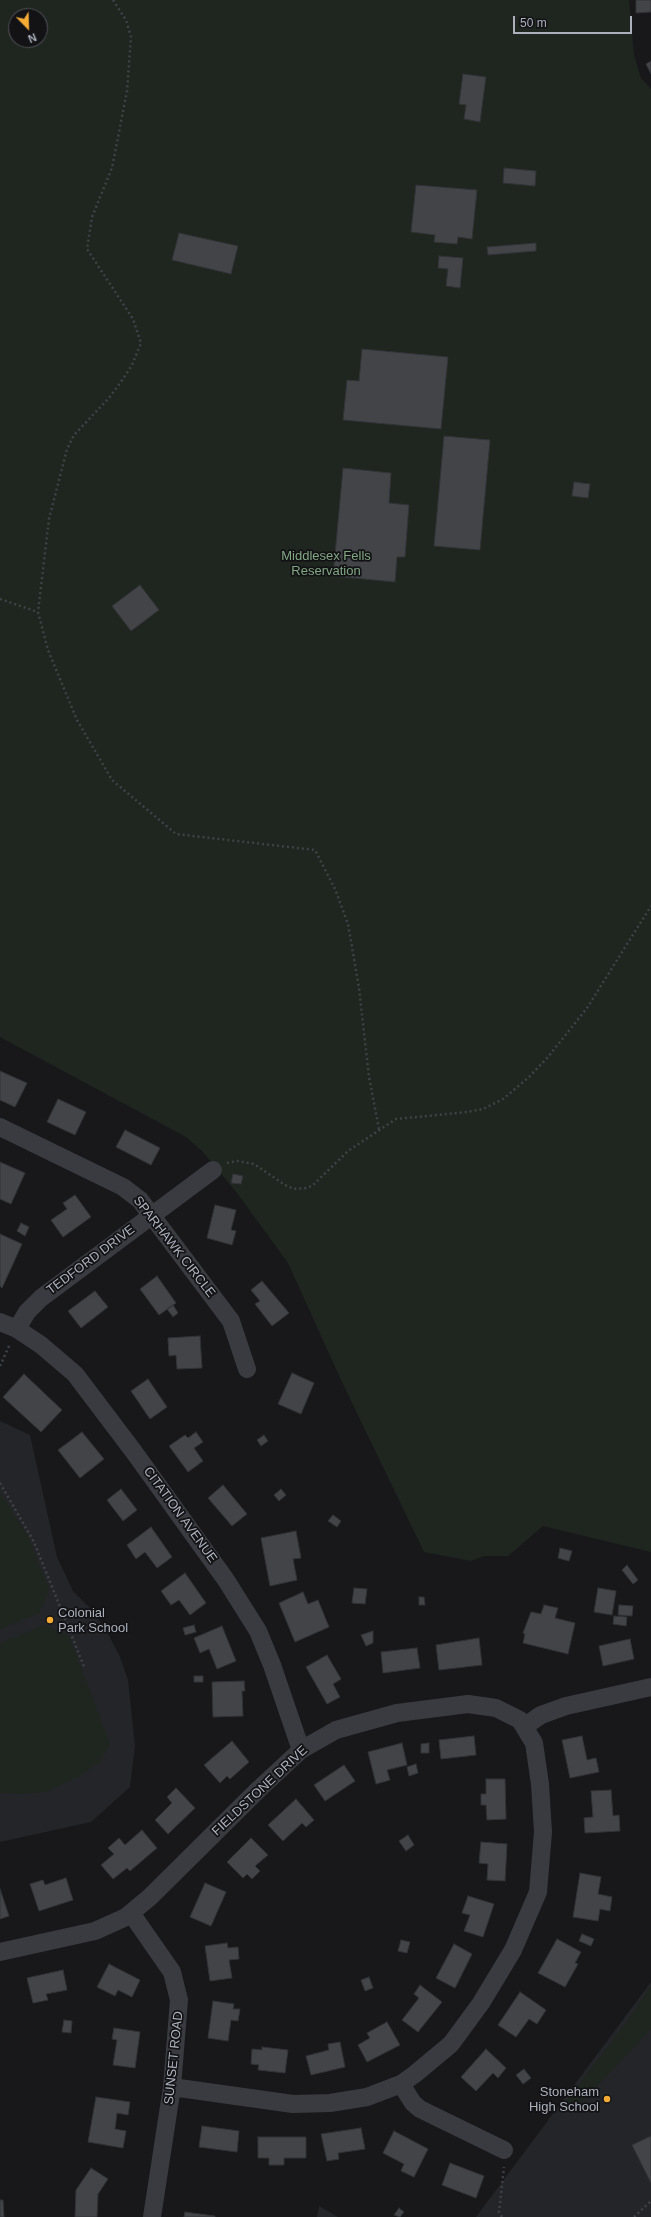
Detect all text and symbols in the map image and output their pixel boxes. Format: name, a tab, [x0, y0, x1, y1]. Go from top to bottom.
north arrow	[8, 8, 48, 48]
scale bar	[515, 8, 634, 34]
text: 50 m	[520, 16, 547, 30]
text: N	[26, 31, 38, 45]
park label: Middlesex Fells Reservation	[281, 548, 371, 579]
street label: SPARHAWK CIRCLE	[130, 1193, 218, 1301]
street label: TEDFORD DRIVE	[44, 1222, 138, 1298]
street label: CITATION AVENUE	[140, 1464, 220, 1566]
place label: Colonial Park School	[58, 1605, 128, 1636]
marker: Colonial Park School	[45, 1615, 55, 1625]
street label: FIELDSTONE DRIVE	[209, 1743, 311, 1839]
street label: SUNSET ROAD	[161, 2010, 187, 2106]
place label: Stoneham High School	[529, 2084, 599, 2115]
marker: Stoneham High School	[602, 2094, 612, 2104]

